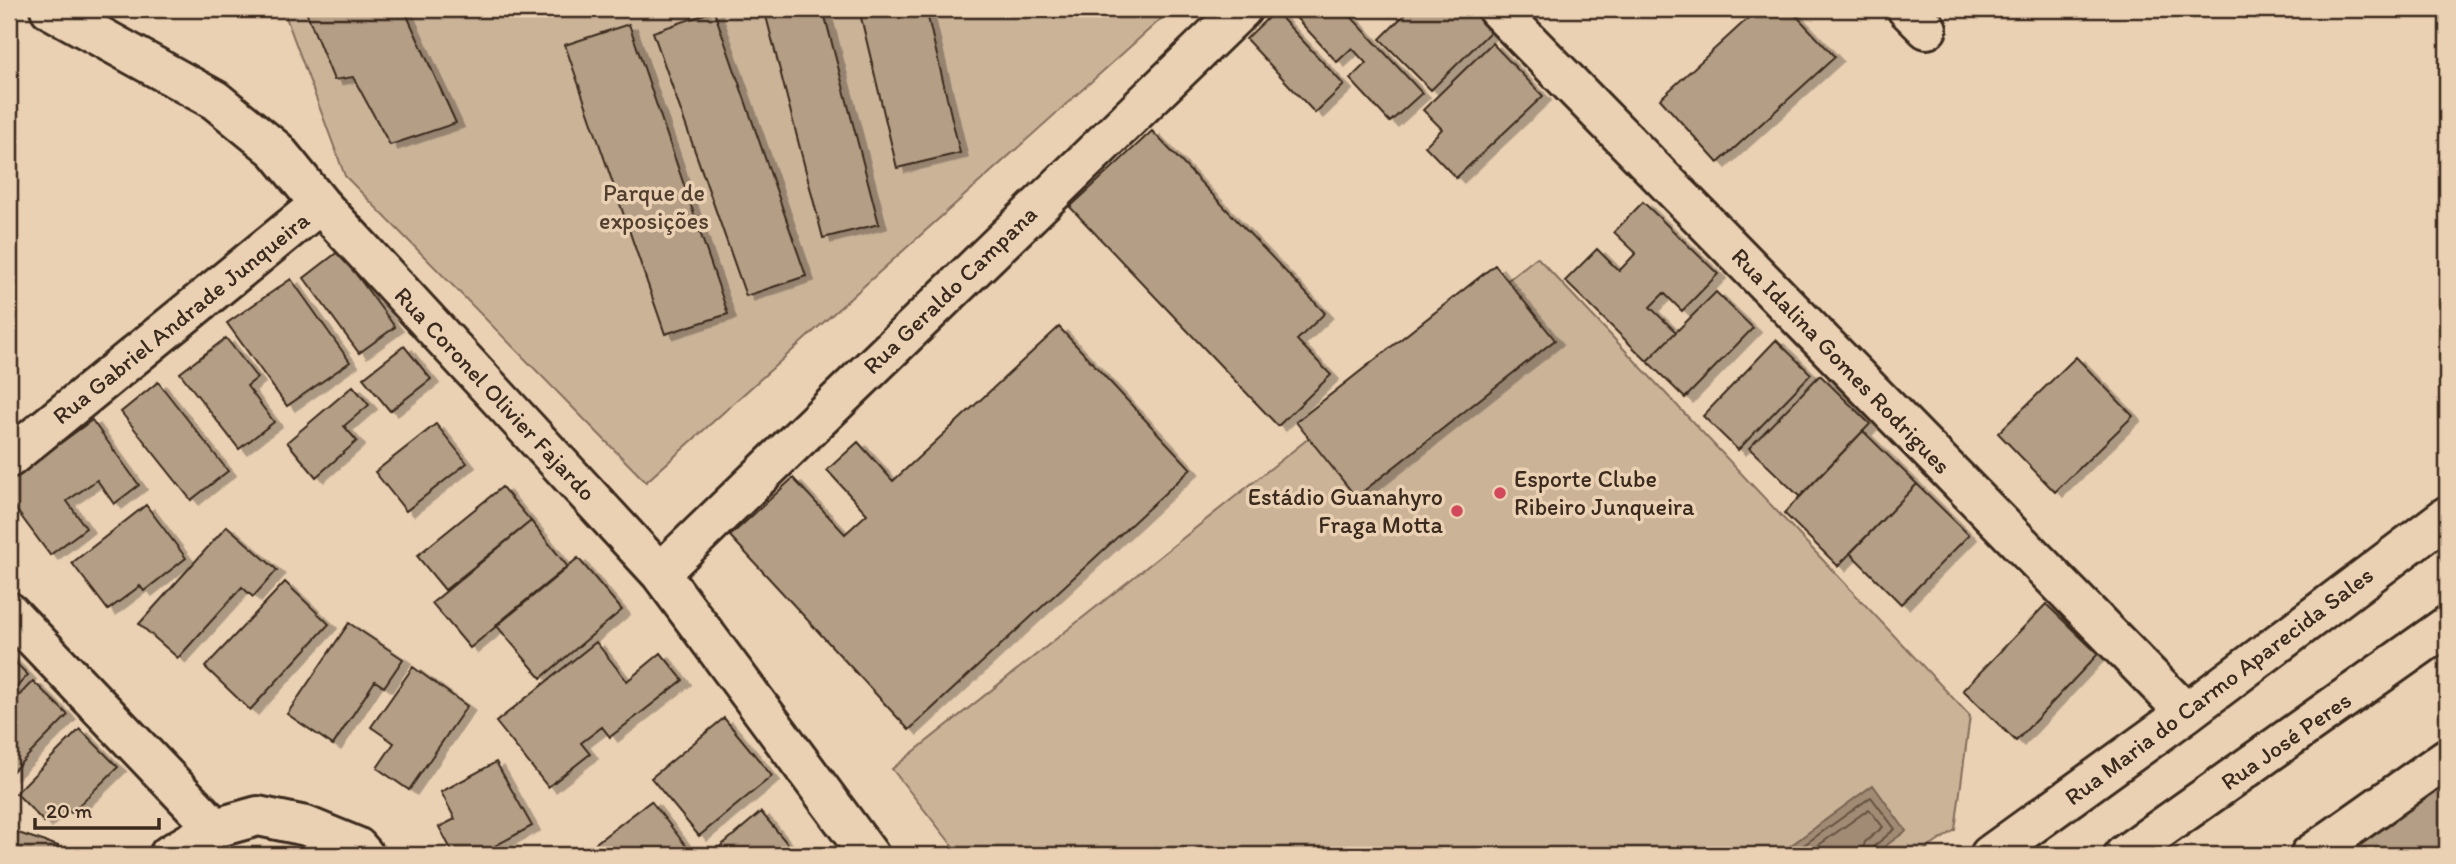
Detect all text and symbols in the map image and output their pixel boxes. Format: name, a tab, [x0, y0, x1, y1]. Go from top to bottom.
park label: Parque de exposições	[599, 178, 709, 235]
street label: Rua Geraldo Campana	[857, 199, 1043, 380]
street label: Rua Gabriel Andrade Junqueira	[46, 205, 315, 430]
street label: Rua Idalina Gomes Rodrigues	[1726, 242, 1957, 480]
street label: Rua Coronel Olivier Fajardo	[389, 281, 602, 507]
place label: Esporte Clube Ribeiro Junqueira	[1514, 464, 1695, 521]
place label: Estádio Guanahyro Fraga Motta	[1248, 482, 1443, 539]
marker: Esporte Clube Ribeiro Junqueira	[1492, 485, 1508, 501]
marker: Estádio Guanahyro Fraga Motta	[1449, 503, 1465, 519]
street label: Rua Maria do Carmo Aparecida Sales	[2059, 560, 2379, 811]
street label: Rua José Peres	[2215, 685, 2356, 796]
scale bar	[35, 787, 159, 831]
text: 20 m	[46, 798, 93, 823]

